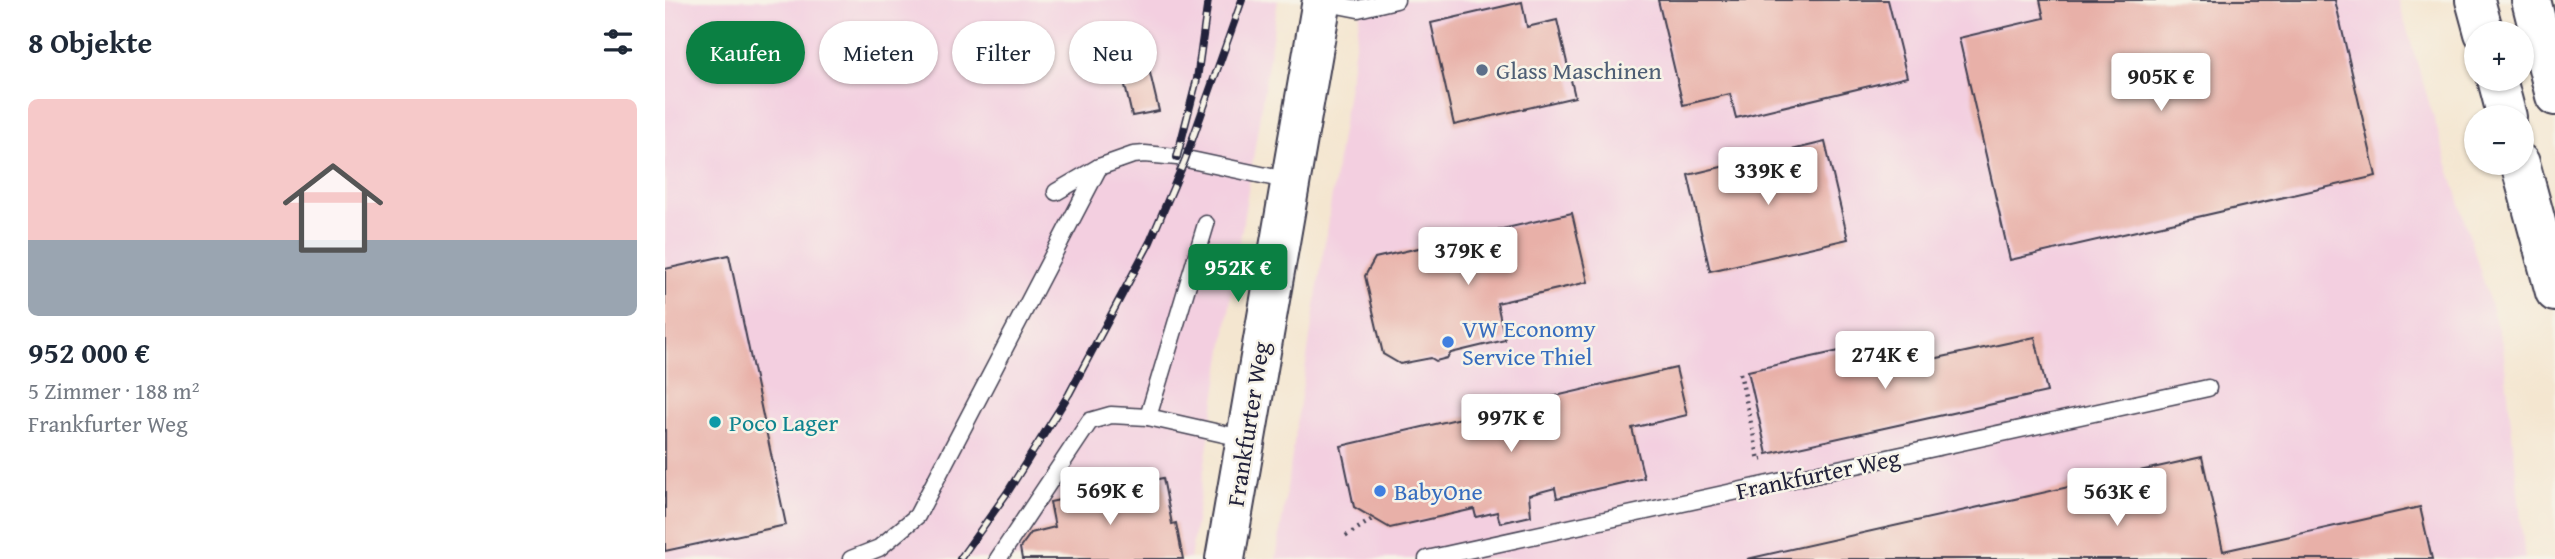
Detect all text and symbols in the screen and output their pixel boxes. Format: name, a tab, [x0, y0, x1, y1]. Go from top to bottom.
text: 8 Objekte	[28, 20, 152, 64]
chip: Kaufen	[686, 21, 805, 84]
chip: Mieten	[819, 21, 938, 84]
chip: Filter	[952, 21, 1055, 84]
chip: Neu	[1069, 21, 1157, 84]
map controls	[2464, 21, 2534, 175]
button: +	[2464, 21, 2534, 91]
icon: filters	[599, 23, 637, 61]
place label: Glass Maschinen	[1496, 53, 1662, 88]
pin: 905K €	[2104, 54, 2218, 113]
text: 905K €	[2127, 59, 2195, 92]
marker: Glass Maschinen	[1474, 62, 1490, 78]
button: −	[2464, 105, 2534, 175]
icon: home	[270, 145, 396, 271]
pin: 339K €	[1711, 148, 1825, 207]
text: 339K €	[1734, 153, 1802, 186]
pin: 379K €	[1411, 228, 1525, 287]
text: 379K €	[1434, 233, 1502, 266]
pin: 952K €	[1181, 244, 1295, 304]
text: 952K €	[1204, 250, 1272, 283]
place label: VW Economy Service Thiel	[1462, 311, 1596, 374]
text: 952 000 €	[28, 330, 150, 374]
pin: 274K €	[1828, 332, 1942, 391]
marker: VW Economy Service Thiel	[1440, 334, 1456, 350]
text: 274K €	[1851, 337, 1919, 370]
street label: Frankfurter Weg	[1218, 339, 1278, 509]
text: 5 Zimmer · 188 m²	[28, 374, 199, 407]
pin: 997K €	[1454, 394, 1568, 454]
text: 997K €	[1477, 400, 1545, 433]
place label: Poco Lager	[729, 405, 839, 440]
text: Frankfurter Weg	[28, 407, 188, 440]
marker: Poco Lager	[707, 414, 723, 430]
street label: Frankfurter Weg	[1733, 440, 1903, 508]
pin: 569K €	[1053, 468, 1167, 527]
pin: 563K €	[2060, 468, 2174, 528]
text: 569K €	[1076, 473, 1144, 506]
place label: BabyOne	[1394, 474, 1483, 509]
text: 563K €	[2083, 474, 2151, 507]
marker: BabyOne	[1372, 483, 1388, 499]

